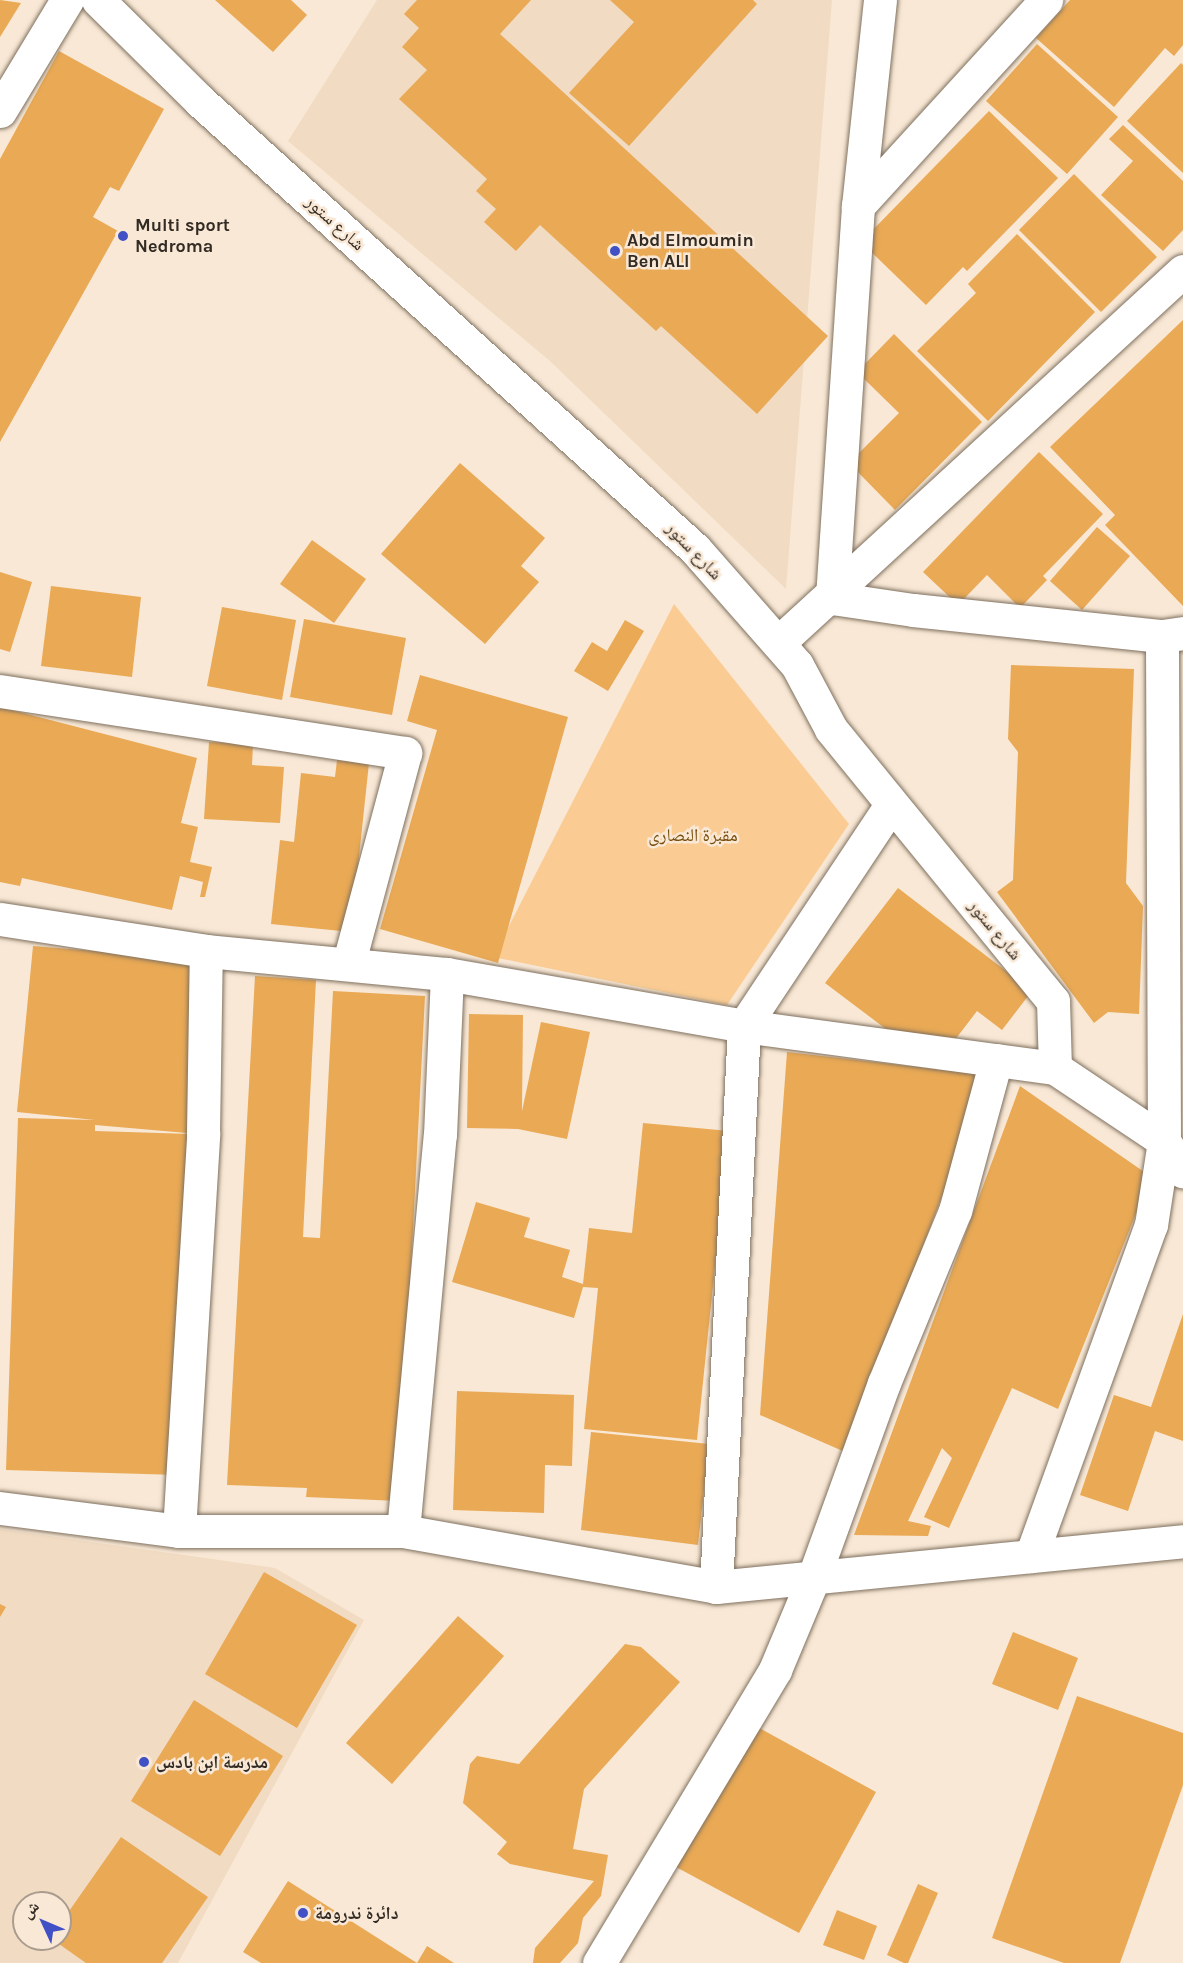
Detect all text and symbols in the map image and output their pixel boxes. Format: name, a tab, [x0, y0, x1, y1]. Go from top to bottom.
street label: شارع ستور	[301, 191, 369, 255]
place label: Multi sport Nedroma	[135, 215, 230, 258]
marker: Multi sport Nedroma	[116, 229, 130, 243]
place label: Abd Elmoumin Ben ALI	[627, 230, 754, 272]
marker: Abd Elmoumin Ben ALI	[608, 244, 622, 258]
street label: شارع ستور	[661, 518, 727, 584]
park label: مقبرة النصارى	[648, 824, 738, 846]
street label: شارع ستور	[964, 895, 1026, 965]
place label: مدرسة ابن بادس	[156, 1751, 268, 1773]
marker: مدرسة ابن بادس	[137, 1755, 151, 1769]
north arrow	[12, 1891, 72, 1951]
text: ش	[17, 1897, 43, 1922]
place label: دائرة ندرومة	[315, 1902, 399, 1924]
marker: دائرة ندرومة	[296, 1906, 310, 1920]

